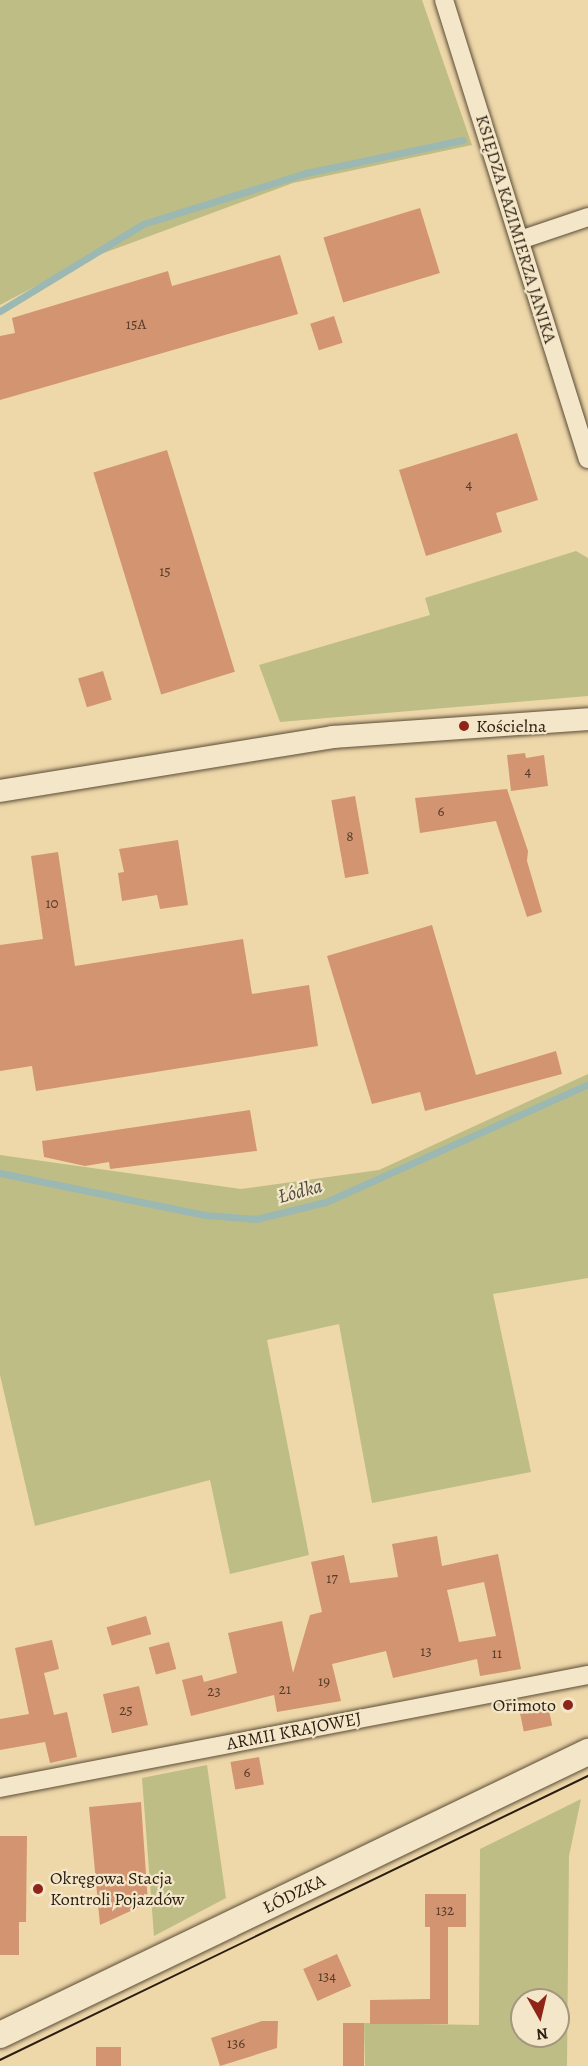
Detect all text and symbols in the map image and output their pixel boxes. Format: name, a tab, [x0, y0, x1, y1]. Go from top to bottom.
street label: KSIĘDZA KAZIMIERZA JANIKA	[471, 112, 561, 346]
house number: 15A	[126, 316, 146, 334]
house number: 4	[466, 476, 472, 494]
house number: 15	[159, 563, 171, 581]
place label: Kościelna	[476, 715, 546, 737]
marker: Kościelna	[457, 719, 471, 733]
house number: 4	[525, 763, 531, 781]
house number: 6	[438, 803, 444, 821]
house number: 8	[346, 828, 354, 846]
house number: 10	[45, 895, 59, 913]
water label: Łódka	[275, 1174, 325, 1208]
house number: 17	[326, 1570, 338, 1588]
house number: 13	[420, 1643, 432, 1661]
house number: 11	[492, 1645, 502, 1663]
house number: 19	[318, 1673, 330, 1691]
house number: 21	[279, 1681, 291, 1699]
house number: 23	[207, 1683, 221, 1701]
place label: Orimoto	[493, 1694, 556, 1716]
marker: Orimoto	[561, 1698, 575, 1712]
house number: 25	[119, 1702, 133, 1720]
street label: ARMII KRAJOWEJ	[225, 1707, 363, 1755]
house number: 6	[244, 1764, 250, 1782]
place label: Okręgowa Stacja Kontroli Pojazdów	[50, 1868, 185, 1910]
street label: ŁÓDZKA	[259, 1870, 329, 1918]
marker: Okręgowa Stacja Kontroli Pojazdów	[31, 1882, 45, 1896]
house number: 132	[436, 1902, 454, 1920]
house number: 134	[318, 1968, 336, 1986]
north arrow	[510, 1988, 570, 2048]
text: N	[535, 2022, 550, 2046]
house number: 136	[227, 2035, 245, 2053]

